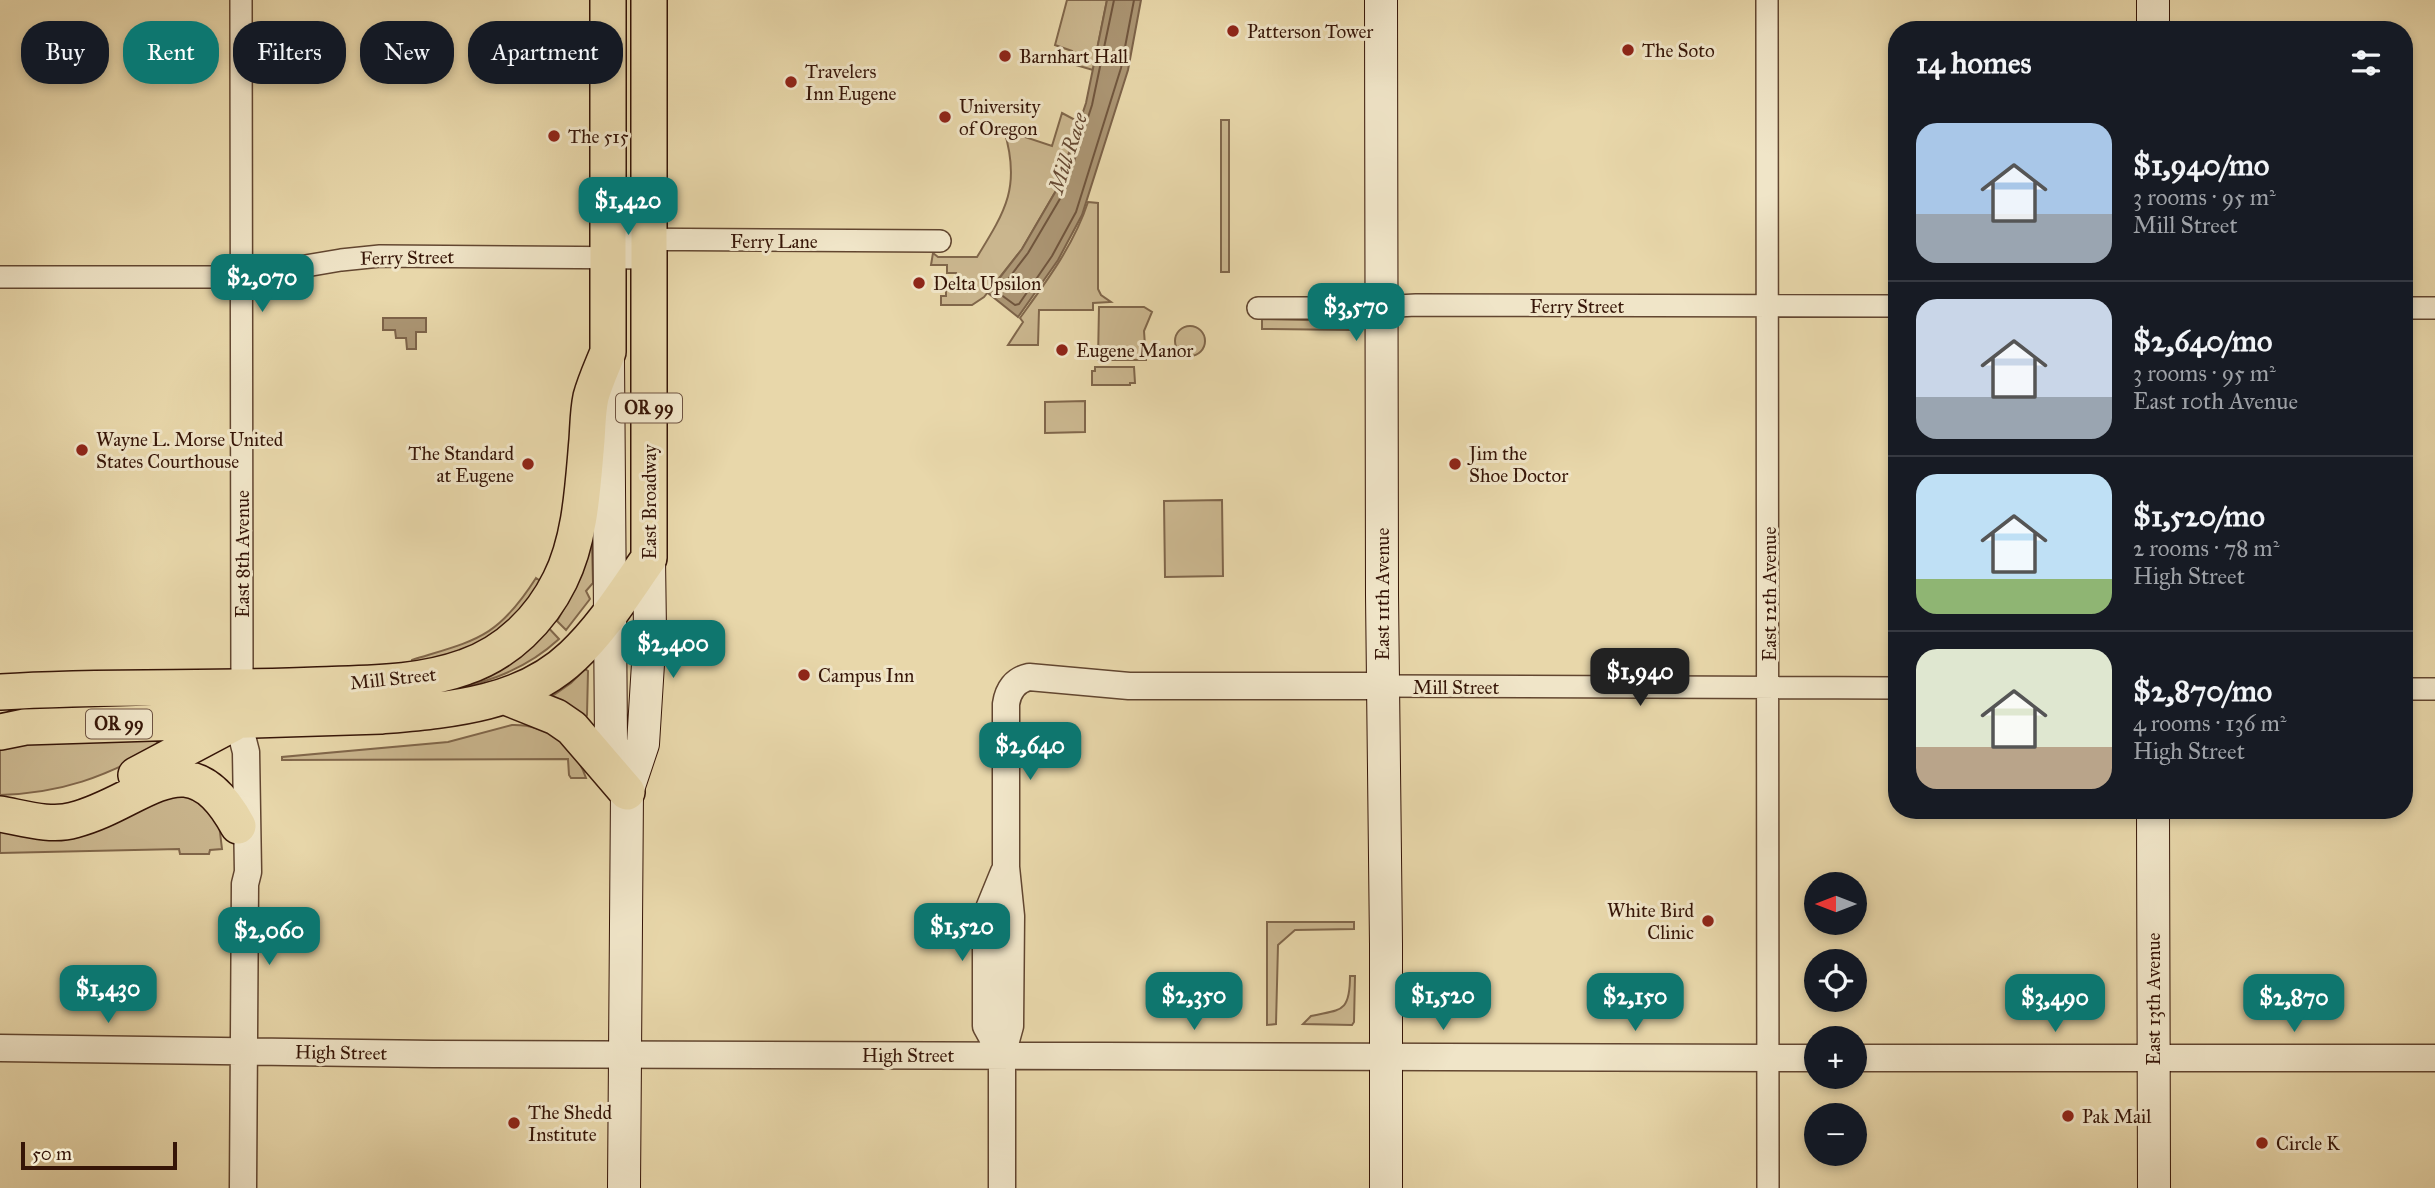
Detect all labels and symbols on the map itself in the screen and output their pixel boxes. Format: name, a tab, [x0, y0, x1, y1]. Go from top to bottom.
place label: Patterson Tower	[1247, 20, 1374, 43]
marker: Patterson Tower	[1225, 23, 1241, 39]
place label: The Soto	[1642, 39, 1715, 62]
marker: The Soto	[1620, 42, 1636, 58]
place label: Barnhart Hall	[1019, 45, 1129, 68]
marker: Barnhart Hall	[997, 48, 1013, 64]
place label: Travelers Inn Eugene	[805, 60, 897, 106]
marker: Travelers Inn Eugene	[783, 74, 799, 90]
place label: University of Oregon	[959, 95, 1042, 141]
marker: University of Oregon	[937, 109, 953, 125]
water label: Mill Race	[1042, 109, 1093, 198]
place label: The 515	[568, 125, 629, 148]
marker: The 515	[546, 128, 562, 144]
pin: $1,420	[571, 177, 685, 237]
street label: Ferry Lane	[730, 230, 818, 253]
street label: Ferry Street	[360, 245, 455, 270]
pin: $2,070	[205, 254, 319, 314]
place label: Delta Upsilon	[933, 272, 1041, 295]
marker: Delta Upsilon	[911, 275, 927, 291]
pin: $3,570	[1299, 284, 1413, 343]
street label: Ferry Street	[1530, 295, 1624, 318]
place label: Eugene Manor	[1076, 339, 1194, 363]
marker: Eugene Manor	[1054, 342, 1070, 358]
road number: OR 99	[616, 394, 682, 422]
place label: Wayne L. Morse United States Courthouse	[96, 428, 284, 473]
marker: Wayne L. Morse United States Courthouse	[74, 442, 90, 458]
place label: The Standard at Eugene	[408, 442, 514, 488]
place label: Jim the Shoe Doctor	[1467, 442, 1569, 487]
street label: East Broadway	[638, 443, 661, 560]
marker: The Standard at Eugene	[520, 456, 536, 472]
marker: Jim the Shoe Doctor	[1447, 456, 1463, 472]
street label: East 8th Avenue	[231, 490, 254, 618]
street label: East 12th Avenue	[1758, 527, 1781, 661]
street label: East 11th Avenue	[1371, 528, 1394, 660]
pin: $2,400	[616, 620, 730, 680]
pin: $1,940	[1583, 648, 1697, 708]
street label: Mill Street	[349, 663, 437, 694]
place label: Campus Inn	[818, 664, 914, 687]
marker: Campus Inn	[796, 667, 812, 683]
street label: Mill Street	[1413, 676, 1499, 699]
road number: OR 99	[86, 710, 152, 738]
pin: $2,640	[973, 722, 1087, 782]
north arrow	[1804, 872, 1867, 934]
place label: White Bird Clinic	[1607, 899, 1694, 944]
pin: $1,520	[905, 904, 1019, 963]
pin: $2,060	[212, 908, 326, 967]
marker: White Bird Clinic	[1700, 913, 1716, 929]
street label: East 13th Avenue	[2142, 932, 2165, 1065]
pin: $1,430	[51, 965, 165, 1025]
pin: $2,350	[1137, 972, 1251, 1032]
pin: $1,520	[1386, 972, 1500, 1032]
pin: $2,150	[1578, 974, 1692, 1033]
pin: $3,490	[1998, 974, 2112, 1034]
pin: $2,870	[2237, 974, 2351, 1034]
street label: High Street	[295, 1040, 388, 1066]
street label: High Street	[862, 1044, 954, 1068]
place label: The Shedd Institute	[528, 1101, 612, 1146]
place label: Pak Mail	[2082, 1105, 2152, 1128]
marker: Pak Mail	[2060, 1108, 2076, 1124]
marker: The Shedd Institute	[506, 1115, 522, 1131]
place label: Circle K	[2276, 1132, 2340, 1155]
marker: Circle K	[2254, 1135, 2270, 1151]
scale bar	[21, 1139, 177, 1171]

